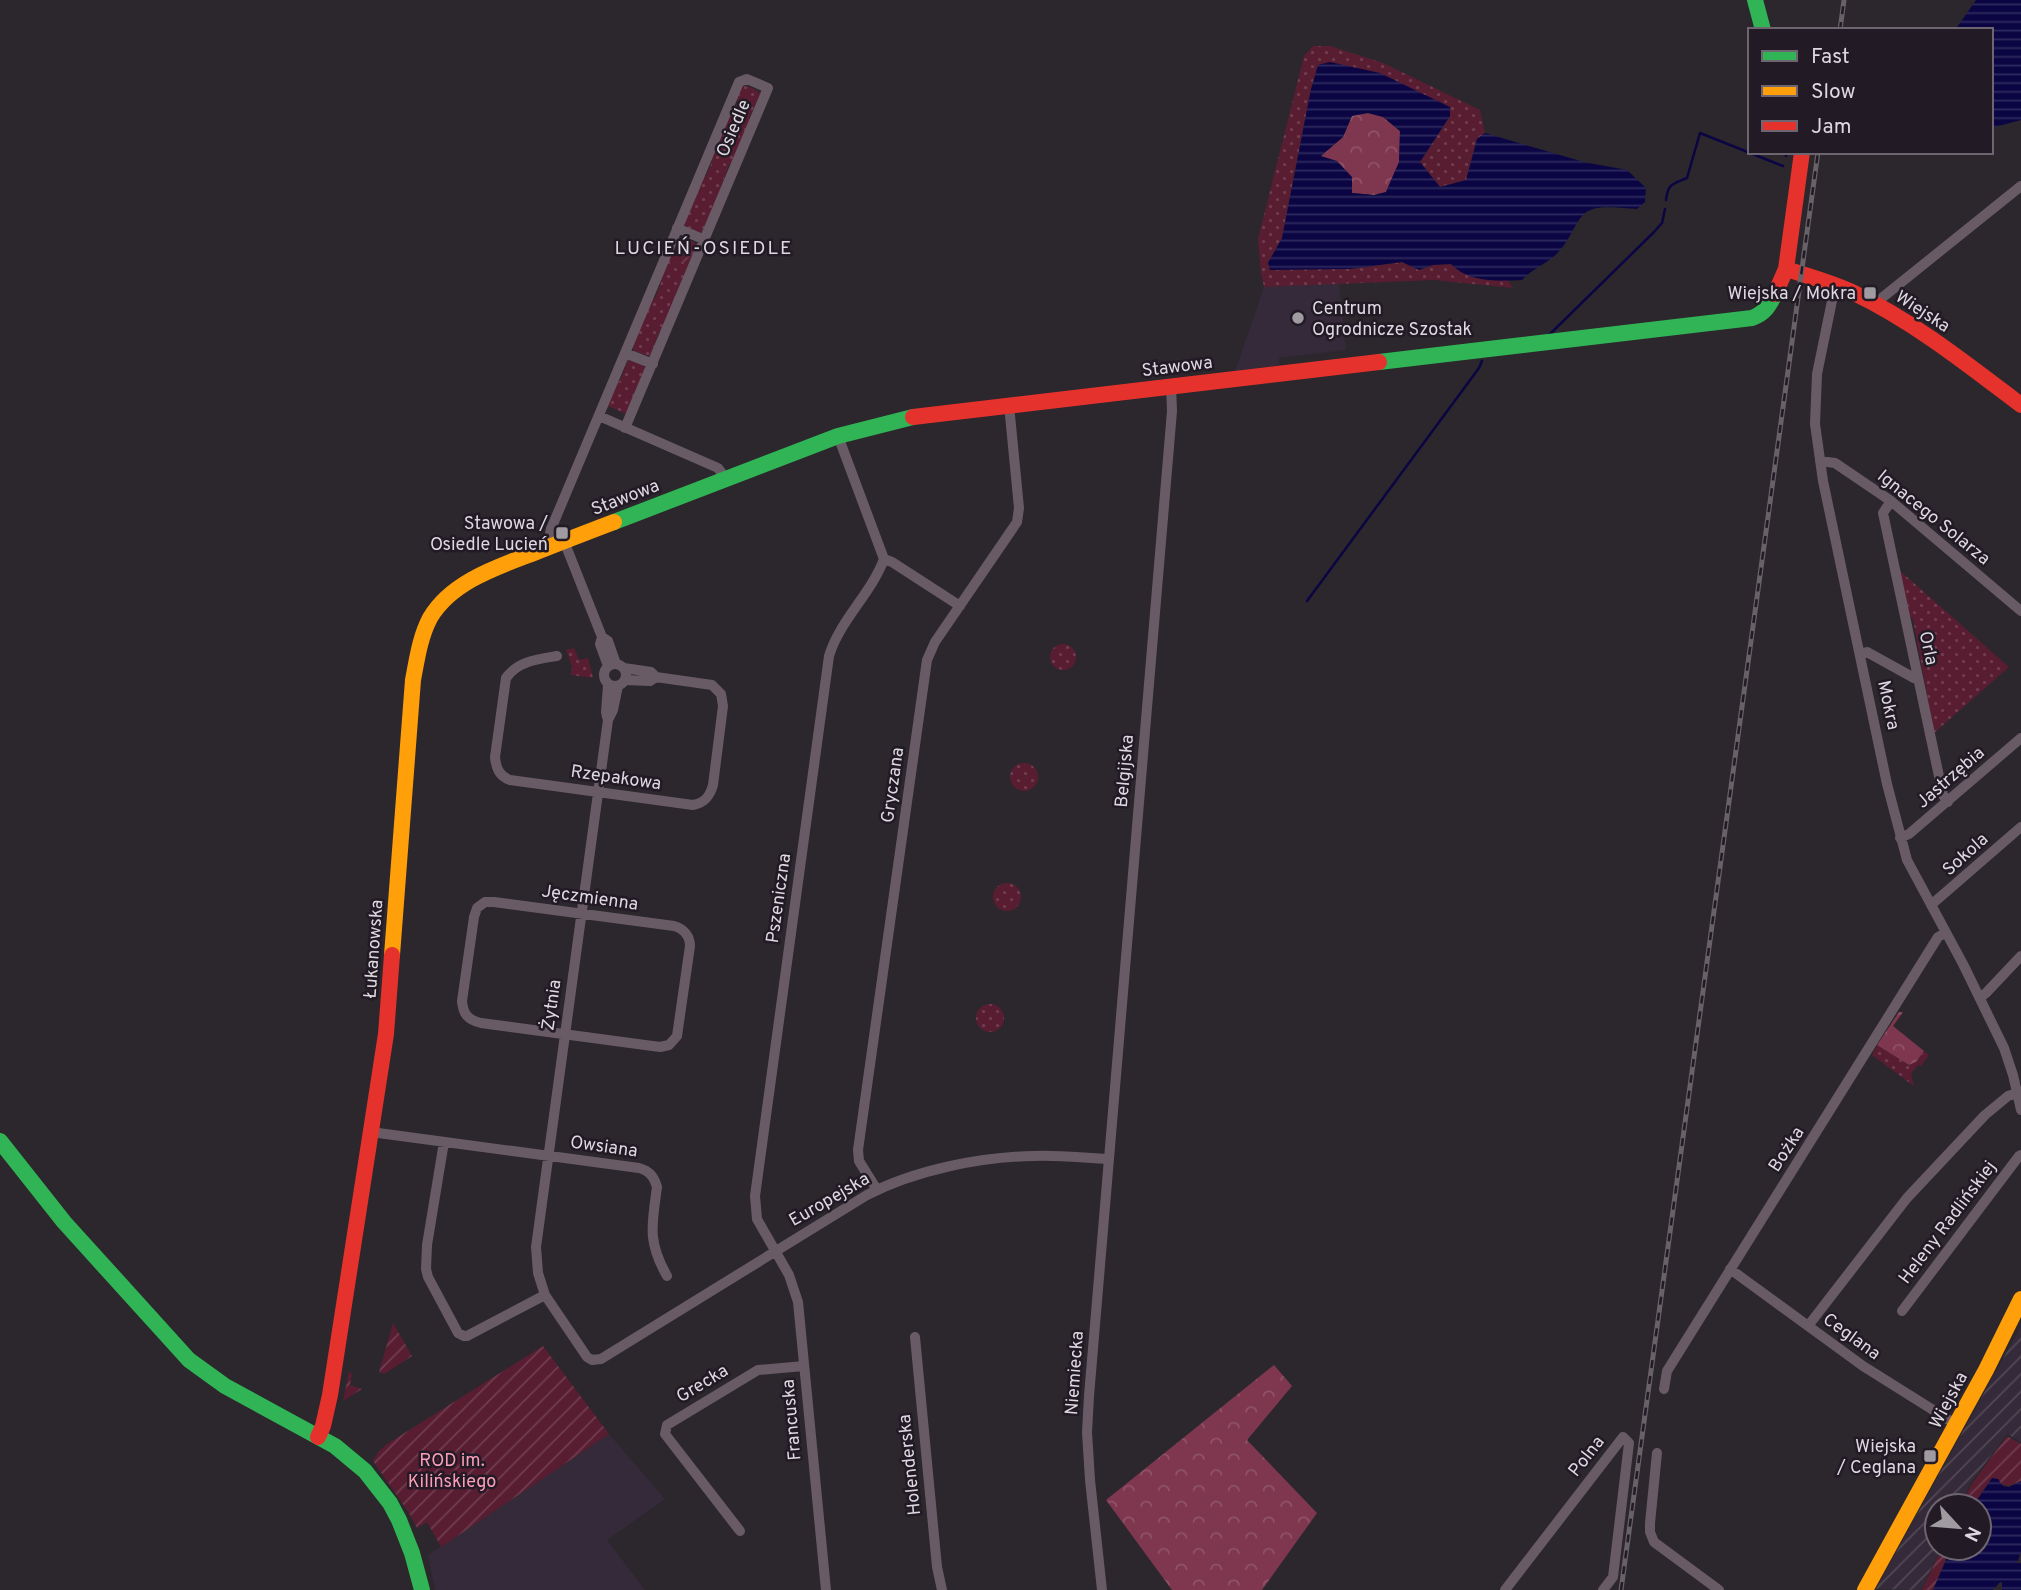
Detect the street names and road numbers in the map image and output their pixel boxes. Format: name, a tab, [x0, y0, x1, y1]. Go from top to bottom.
street label: Osiedle	[712, 96, 757, 161]
street label: Wiejska	[1890, 286, 1954, 339]
street label: Stawowa	[1140, 352, 1214, 383]
street label: Ignacego Solarza	[1872, 465, 1994, 571]
street label: Stawowa	[588, 475, 663, 522]
street label: Orla	[1913, 629, 1942, 667]
street label: Mokra	[1871, 678, 1904, 732]
street label: Belgijska	[1111, 734, 1140, 809]
street label: Jastrzębia	[1912, 742, 1990, 814]
street label: Gryczana	[877, 746, 910, 825]
street label: Rzepakowa	[569, 761, 663, 796]
street label: Sokola	[1938, 829, 1994, 882]
street label: Pszeniczna	[762, 852, 797, 945]
street label: Jęczmienna	[540, 880, 640, 917]
street label: Łukanowska	[360, 899, 389, 999]
street label: Żytnia	[536, 978, 567, 1032]
street label: Bożka	[1764, 1123, 1810, 1177]
street label: Owsiana	[568, 1131, 639, 1164]
street label: Heleny Radlińskiej	[1894, 1157, 2002, 1289]
street label: Europejska	[785, 1168, 874, 1233]
street label: Ceglana	[1818, 1309, 1885, 1366]
street label: Niemiecka	[1061, 1330, 1090, 1416]
street label: Grecka	[673, 1360, 733, 1409]
street label: Wiejska	[1925, 1368, 1974, 1433]
street label: Francuska	[777, 1378, 808, 1461]
street label: Holenderska	[894, 1413, 927, 1517]
street label: Polna	[1564, 1432, 1610, 1482]

